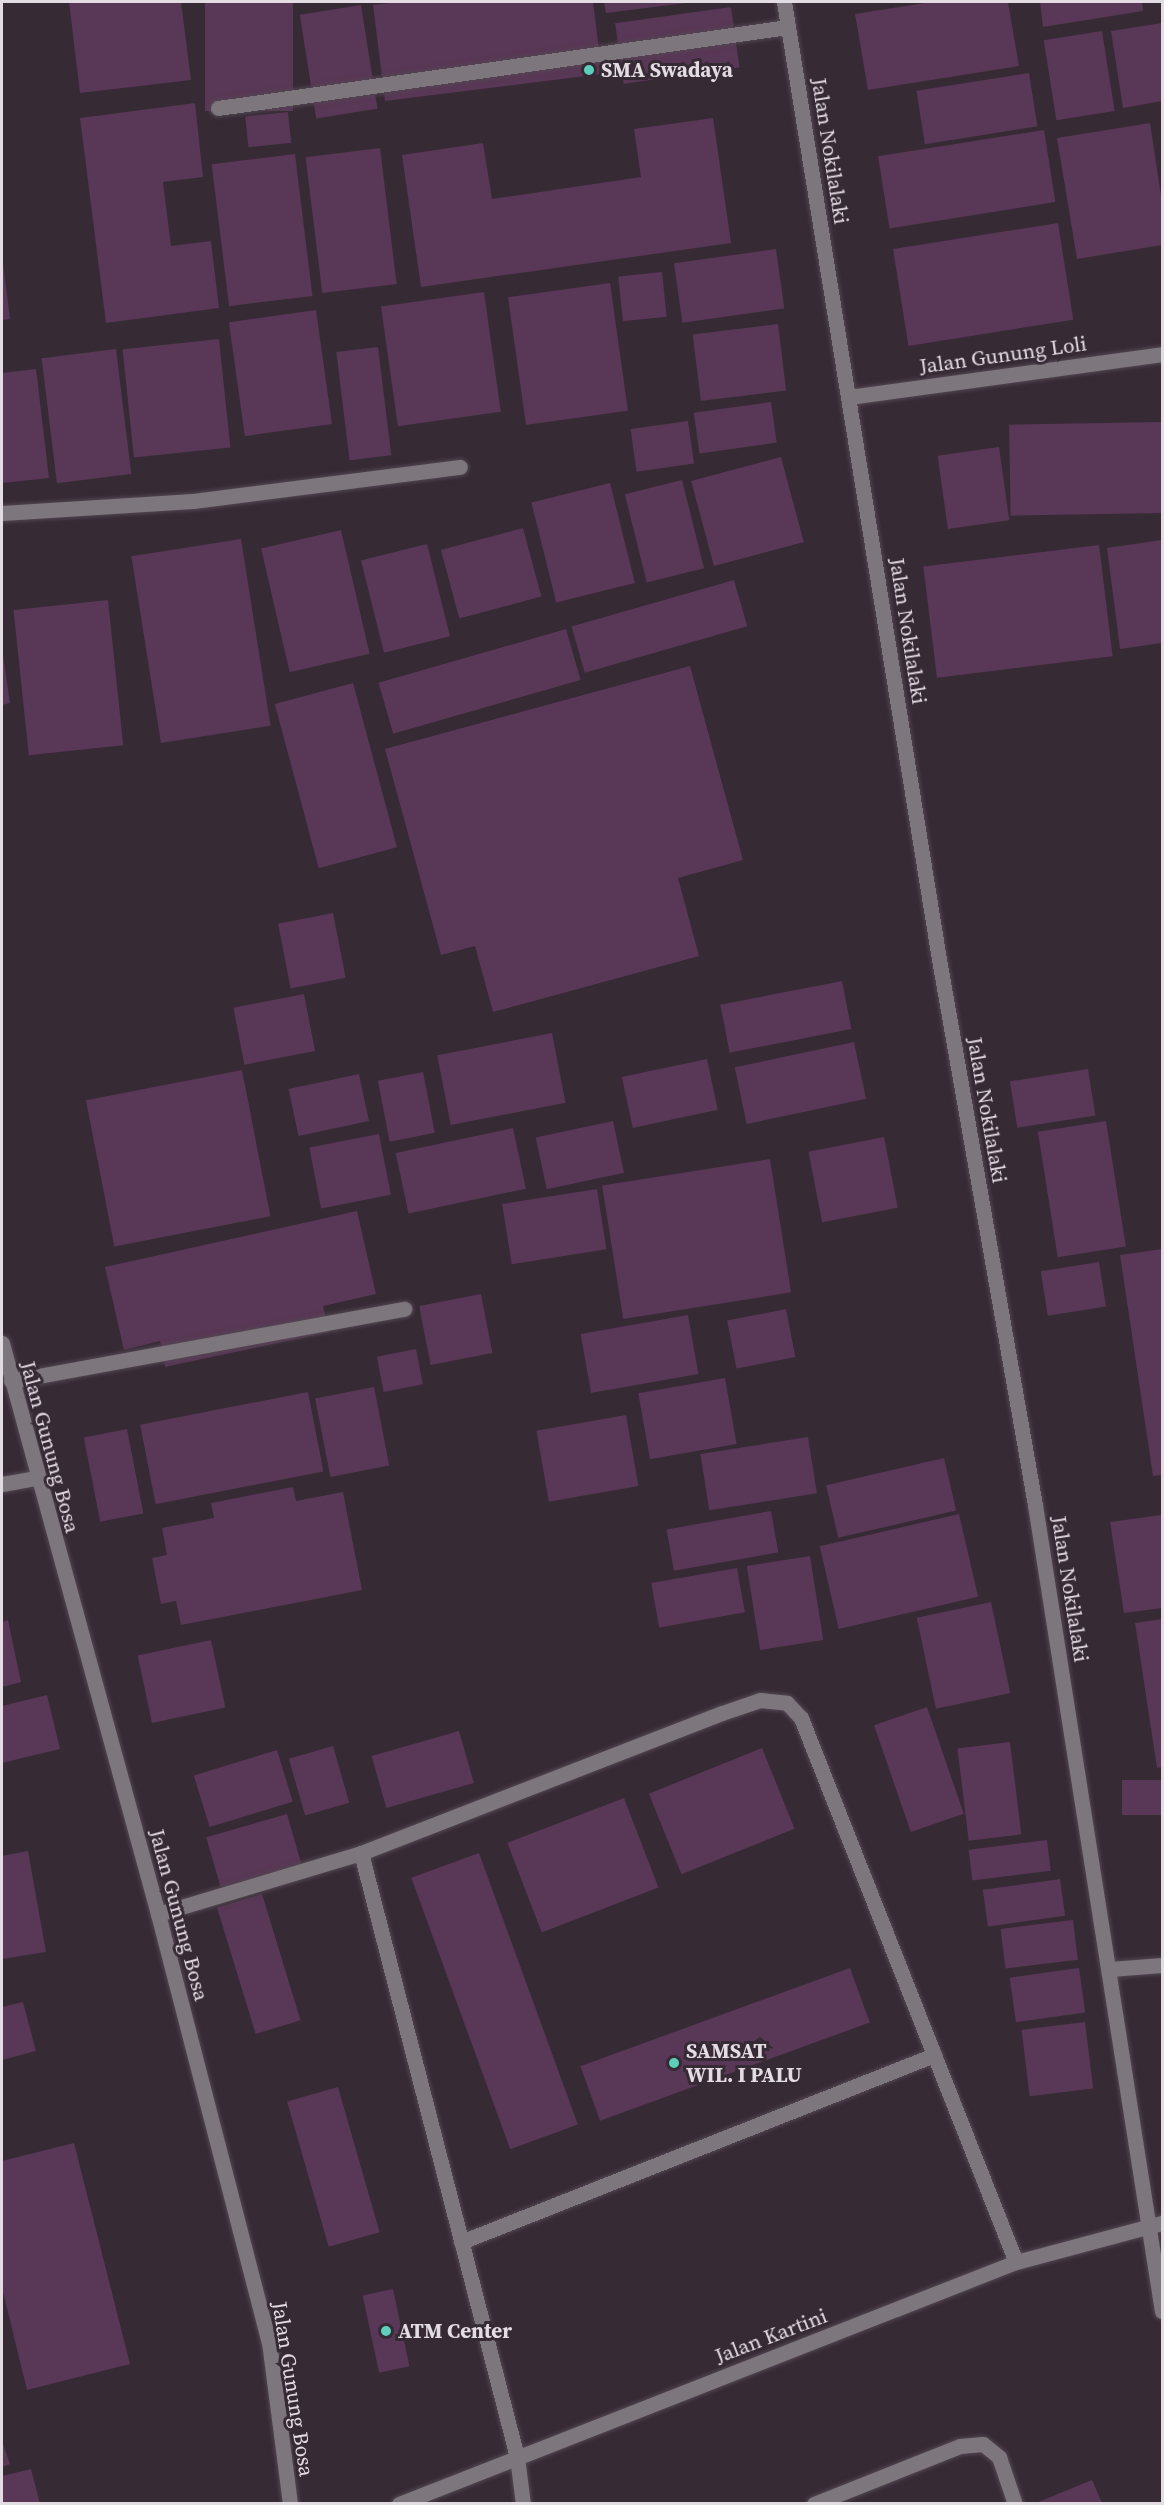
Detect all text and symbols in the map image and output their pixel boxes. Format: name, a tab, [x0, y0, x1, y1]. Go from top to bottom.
place label: SMA Swadaya	[601, 57, 733, 83]
marker: SMA Swadaya	[582, 63, 596, 77]
street label: Jalan Nokilalaki	[806, 76, 854, 226]
street label: Jalan Gunung Loli	[918, 331, 1088, 379]
street label: Jalan Nokilalaki	[884, 556, 932, 706]
street label: Jalan Nokilalaki	[962, 1035, 1012, 1185]
street label: Jalan Gunung Bosa	[15, 1358, 85, 1536]
street label: Jalan Nokilalaki	[1046, 1514, 1094, 1664]
street label: Jalan Gunung Bosa	[144, 1826, 214, 2004]
place label: SAMSAT WIL. I PALU	[686, 2038, 802, 2088]
marker: SAMSAT WIL. I PALU	[667, 2056, 681, 2070]
street label: Jalan Gunung Bosa	[267, 2300, 319, 2478]
street label: Jalan Kartini	[711, 2303, 831, 2369]
place label: ATM Center	[398, 2318, 512, 2344]
marker: ATM Center	[379, 2324, 393, 2338]

